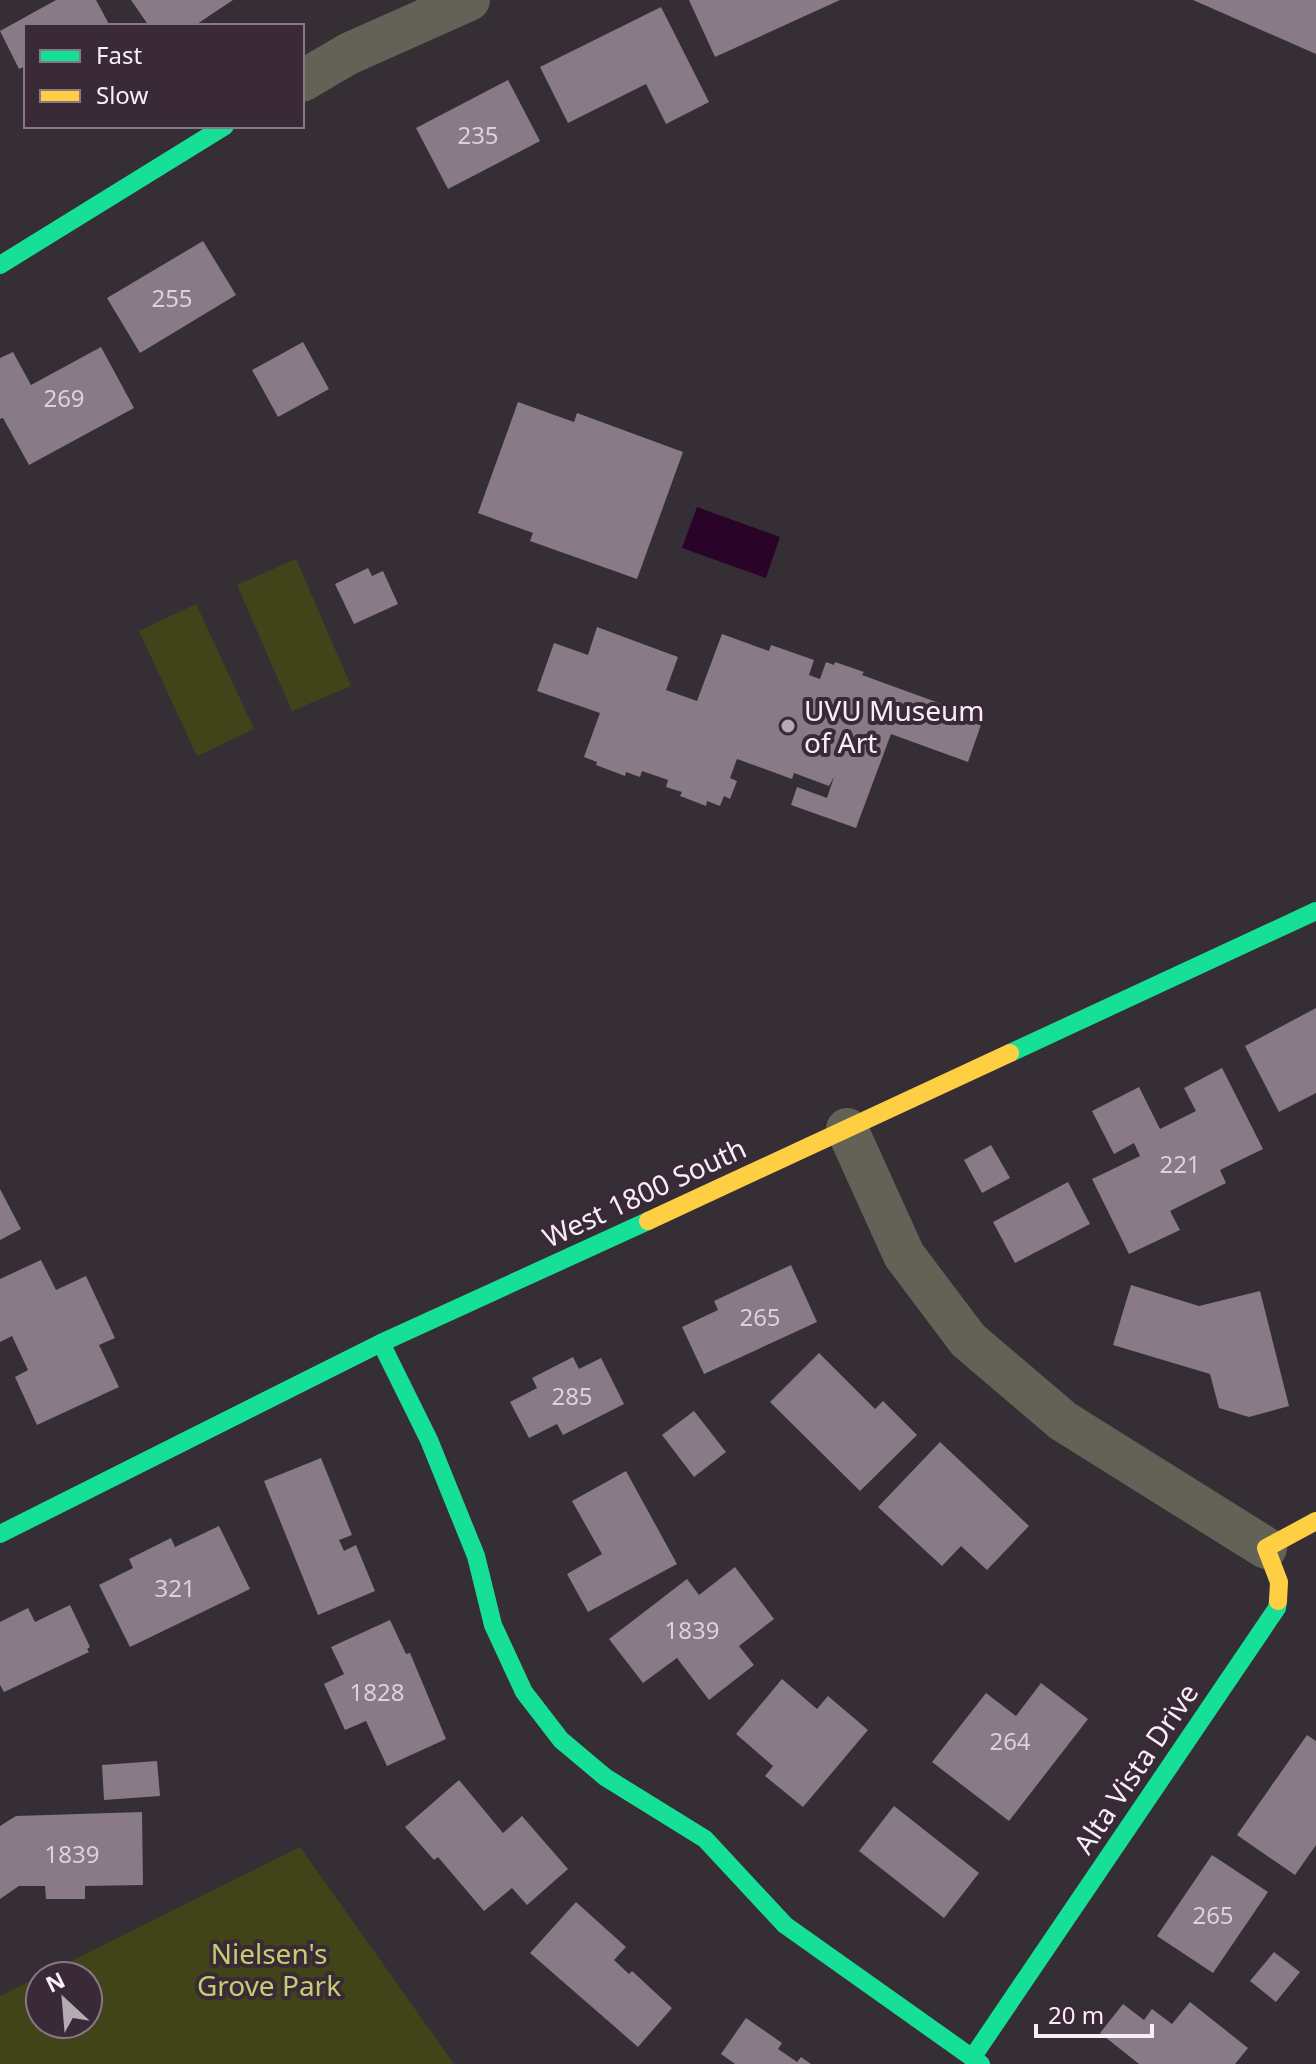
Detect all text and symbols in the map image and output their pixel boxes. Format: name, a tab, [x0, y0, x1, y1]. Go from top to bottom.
legend	[24, 24, 304, 128]
text: Fast	[96, 38, 142, 71]
text: Slow	[96, 78, 148, 111]
house number: 235	[457, 118, 499, 151]
house number: 255	[151, 281, 193, 314]
house number: 269	[43, 381, 85, 414]
place label: UVU Museum of Art	[804, 691, 984, 761]
marker: UVU Museum of Art	[779, 717, 797, 735]
street label: West 1800 South	[536, 1128, 752, 1256]
house number: 221	[1159, 1147, 1201, 1180]
house number: 265	[739, 1300, 781, 1333]
house number: 285	[551, 1379, 593, 1412]
house number: 321	[154, 1571, 196, 1604]
house number: 1839	[665, 1613, 719, 1646]
house number: 1828	[350, 1675, 404, 1708]
street label: Alta Vista Drive	[1064, 1675, 1206, 1861]
house number: 264	[989, 1724, 1031, 1757]
house number: 1839	[45, 1837, 99, 1870]
house number: 265	[1192, 1898, 1234, 1931]
park label: Nielsen's Grove Park	[197, 1934, 341, 2004]
north arrow	[24, 1960, 104, 2040]
text: N	[40, 1964, 69, 1999]
scale bar	[1036, 1988, 1152, 2038]
text: 20 m	[1048, 1998, 1104, 2031]

